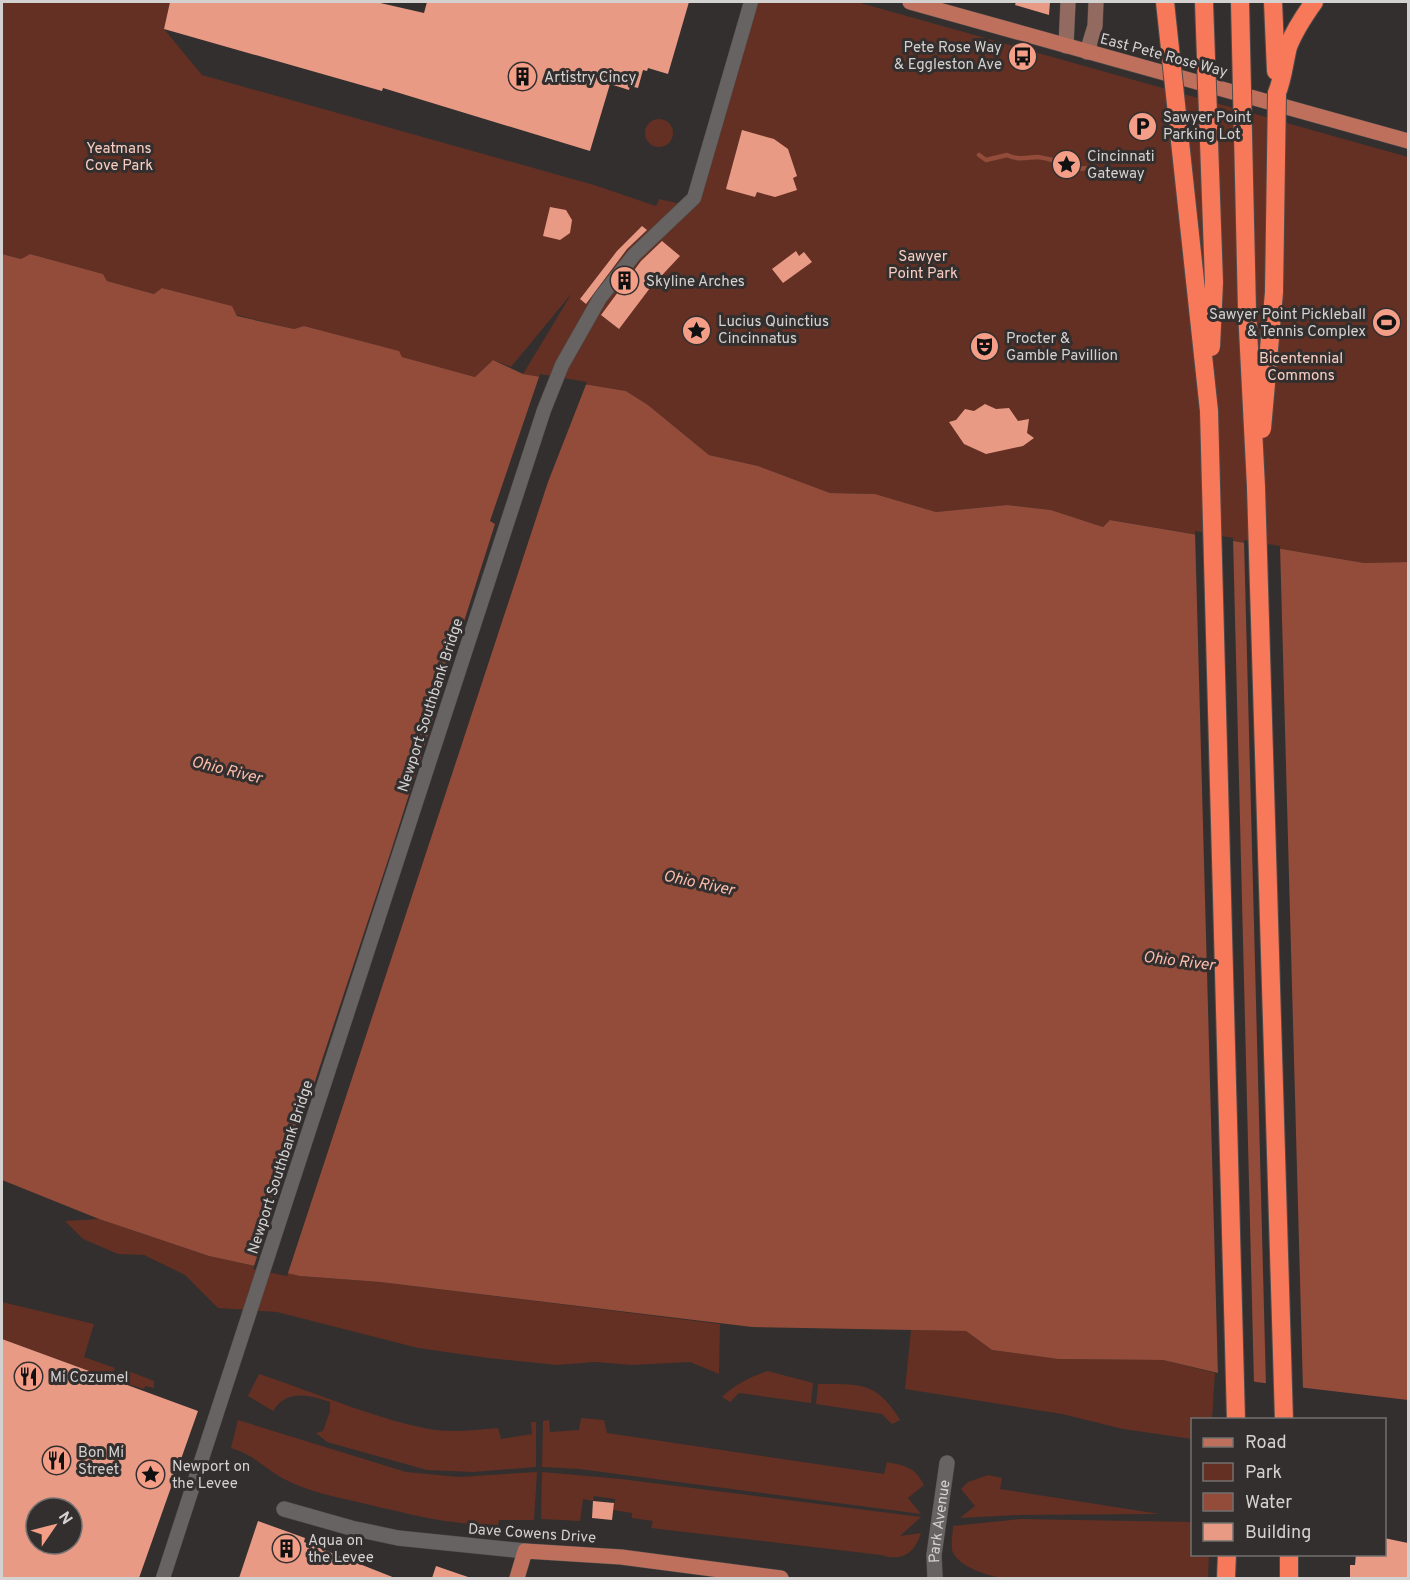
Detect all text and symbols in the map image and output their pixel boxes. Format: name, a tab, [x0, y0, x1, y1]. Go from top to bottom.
street label: East Pete Rose Way	[1098, 30, 1230, 83]
place label: Pete Rose Way & Eggleston Ave	[894, 39, 1002, 75]
bus stop icon: Pete Rose Way & Eggleston Ave	[1007, 40, 1039, 72]
building icon: Artistry Cincy	[507, 61, 539, 93]
place label: Artistry Cincy	[544, 69, 637, 88]
place label: Sawyer Point Parking Lot	[1163, 109, 1251, 145]
parking icon: Sawyer Point Parking Lot	[1126, 110, 1158, 142]
park label: Yeatmans Cove Park	[85, 140, 153, 176]
place label: Cincinnati Gateway	[1087, 148, 1155, 184]
place icon: Cincinnati Gateway	[1050, 149, 1082, 181]
park label: Sawyer Point Park	[888, 248, 958, 284]
building icon: Skyline Arches	[609, 265, 641, 297]
place label: Skyline Arches	[646, 273, 745, 292]
place label: Sawyer Point Pickleball & Tennis Complex	[1209, 306, 1366, 342]
sports icon: Sawyer Point Pickleball & Tennis Complex	[1371, 307, 1403, 339]
place label: Lucius Quinctius Cincinnatus	[718, 313, 829, 349]
place icon: Lucius Quinctius Cincinnatus	[681, 314, 713, 346]
place label: Procter & Gamble Pavillion	[1006, 330, 1118, 366]
theatre icon: Procter & Gamble Pavillion	[969, 331, 1001, 363]
park label: Bicentennial Commons	[1259, 350, 1343, 386]
street label: Newport Southbank Bridge	[394, 616, 469, 795]
water label: Ohio River	[189, 753, 266, 790]
water label: Ohio River	[661, 867, 738, 902]
water label: Ohio River	[1142, 948, 1218, 977]
street label: Newport Southbank Bridge	[244, 1078, 319, 1257]
restaurant icon: Mi Cozumel	[13, 1361, 45, 1393]
place label: Mi Cozumel	[50, 1369, 128, 1388]
legend	[1191, 1418, 1386, 1556]
text: Road	[1245, 1432, 1287, 1455]
place label: Bon Mi Street	[78, 1444, 124, 1480]
restaurant icon: Bon Mi Street	[41, 1445, 73, 1477]
place label: Newport on the Levee	[172, 1458, 250, 1494]
place icon: Newport on the Levee	[135, 1459, 167, 1491]
text: Park	[1245, 1462, 1282, 1485]
street label: Park Avenue	[926, 1479, 956, 1563]
text: Water	[1245, 1492, 1292, 1515]
north arrow	[24, 1496, 84, 1556]
text: N	[53, 1508, 76, 1529]
street label: Dave Cowens Drive	[467, 1521, 597, 1548]
text: Building	[1245, 1522, 1311, 1545]
place label: Aqua on the Levee	[308, 1532, 374, 1568]
building icon: Aqua on the Levee	[271, 1533, 303, 1565]

